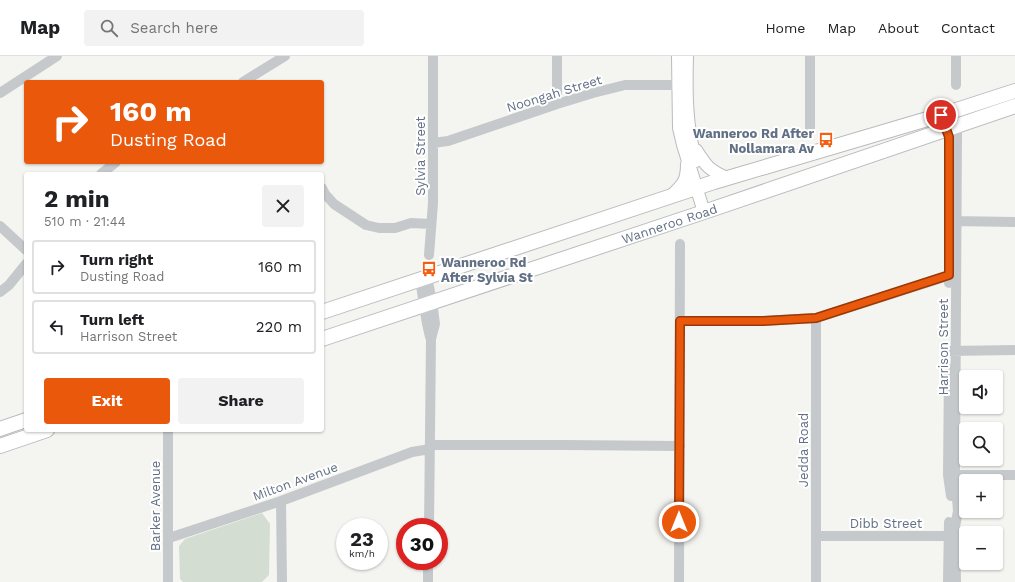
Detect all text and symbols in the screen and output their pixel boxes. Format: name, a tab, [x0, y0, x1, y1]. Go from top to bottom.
search box	[84, 10, 364, 46]
text: Map	[20, 16, 60, 39]
icon: search	[98, 17, 120, 39]
text: Search here	[130, 19, 218, 37]
text: Home	[765, 20, 805, 36]
text: Map	[827, 20, 856, 36]
text: About	[878, 20, 919, 36]
text: Contact	[941, 20, 995, 36]
street label: Noongah Street	[505, 72, 604, 115]
text: 160 m	[110, 95, 192, 128]
icon: right	[44, 96, 96, 148]
pin	[924, 98, 958, 132]
icon: arrive	[930, 104, 952, 126]
street label: Sylvia Street	[413, 116, 428, 196]
place label: Wanneroo Rd After Nollamara Av	[693, 126, 815, 156]
text: Dusting Road	[110, 129, 227, 150]
bus stop icon: Wanneroo Rd After Nollamara Av	[817, 131, 835, 149]
text: 2 min	[44, 185, 110, 213]
button: close	[262, 185, 304, 227]
street label: Wanneroo Road	[620, 201, 719, 247]
text: 510 m · 21:44	[44, 214, 126, 229]
text: Turn right	[80, 251, 153, 269]
place label: Wanneroo Rd After Sylvia St	[441, 255, 533, 285]
icon: right	[46, 256, 68, 278]
text: 160 m	[258, 258, 302, 276]
bus stop icon: Wanneroo Rd After Sylvia St	[420, 260, 438, 278]
text: Dusting Road	[80, 269, 164, 284]
street label: Harrison Street	[936, 298, 951, 396]
text: Turn left	[80, 311, 144, 329]
icon: left	[46, 316, 68, 338]
text: 220 m	[256, 318, 302, 336]
text: Harrison Street	[80, 329, 177, 344]
map controls	[959, 370, 1003, 570]
button: sound	[959, 370, 1003, 414]
button: Exit	[44, 378, 170, 424]
button: Share	[178, 378, 304, 424]
street label: Jedda Road	[796, 413, 811, 487]
button: search	[959, 422, 1003, 466]
street label: Milton Avenue	[251, 459, 340, 504]
street label: Barker Avenue	[148, 461, 163, 551]
button: +	[959, 474, 1003, 518]
position arrow	[658, 501, 700, 543]
street label: Dibb Street	[850, 516, 923, 531]
speed limit sign: 30	[396, 518, 448, 570]
button: −	[959, 526, 1003, 570]
text: 23	[350, 527, 374, 551]
text: km/h	[349, 548, 375, 559]

